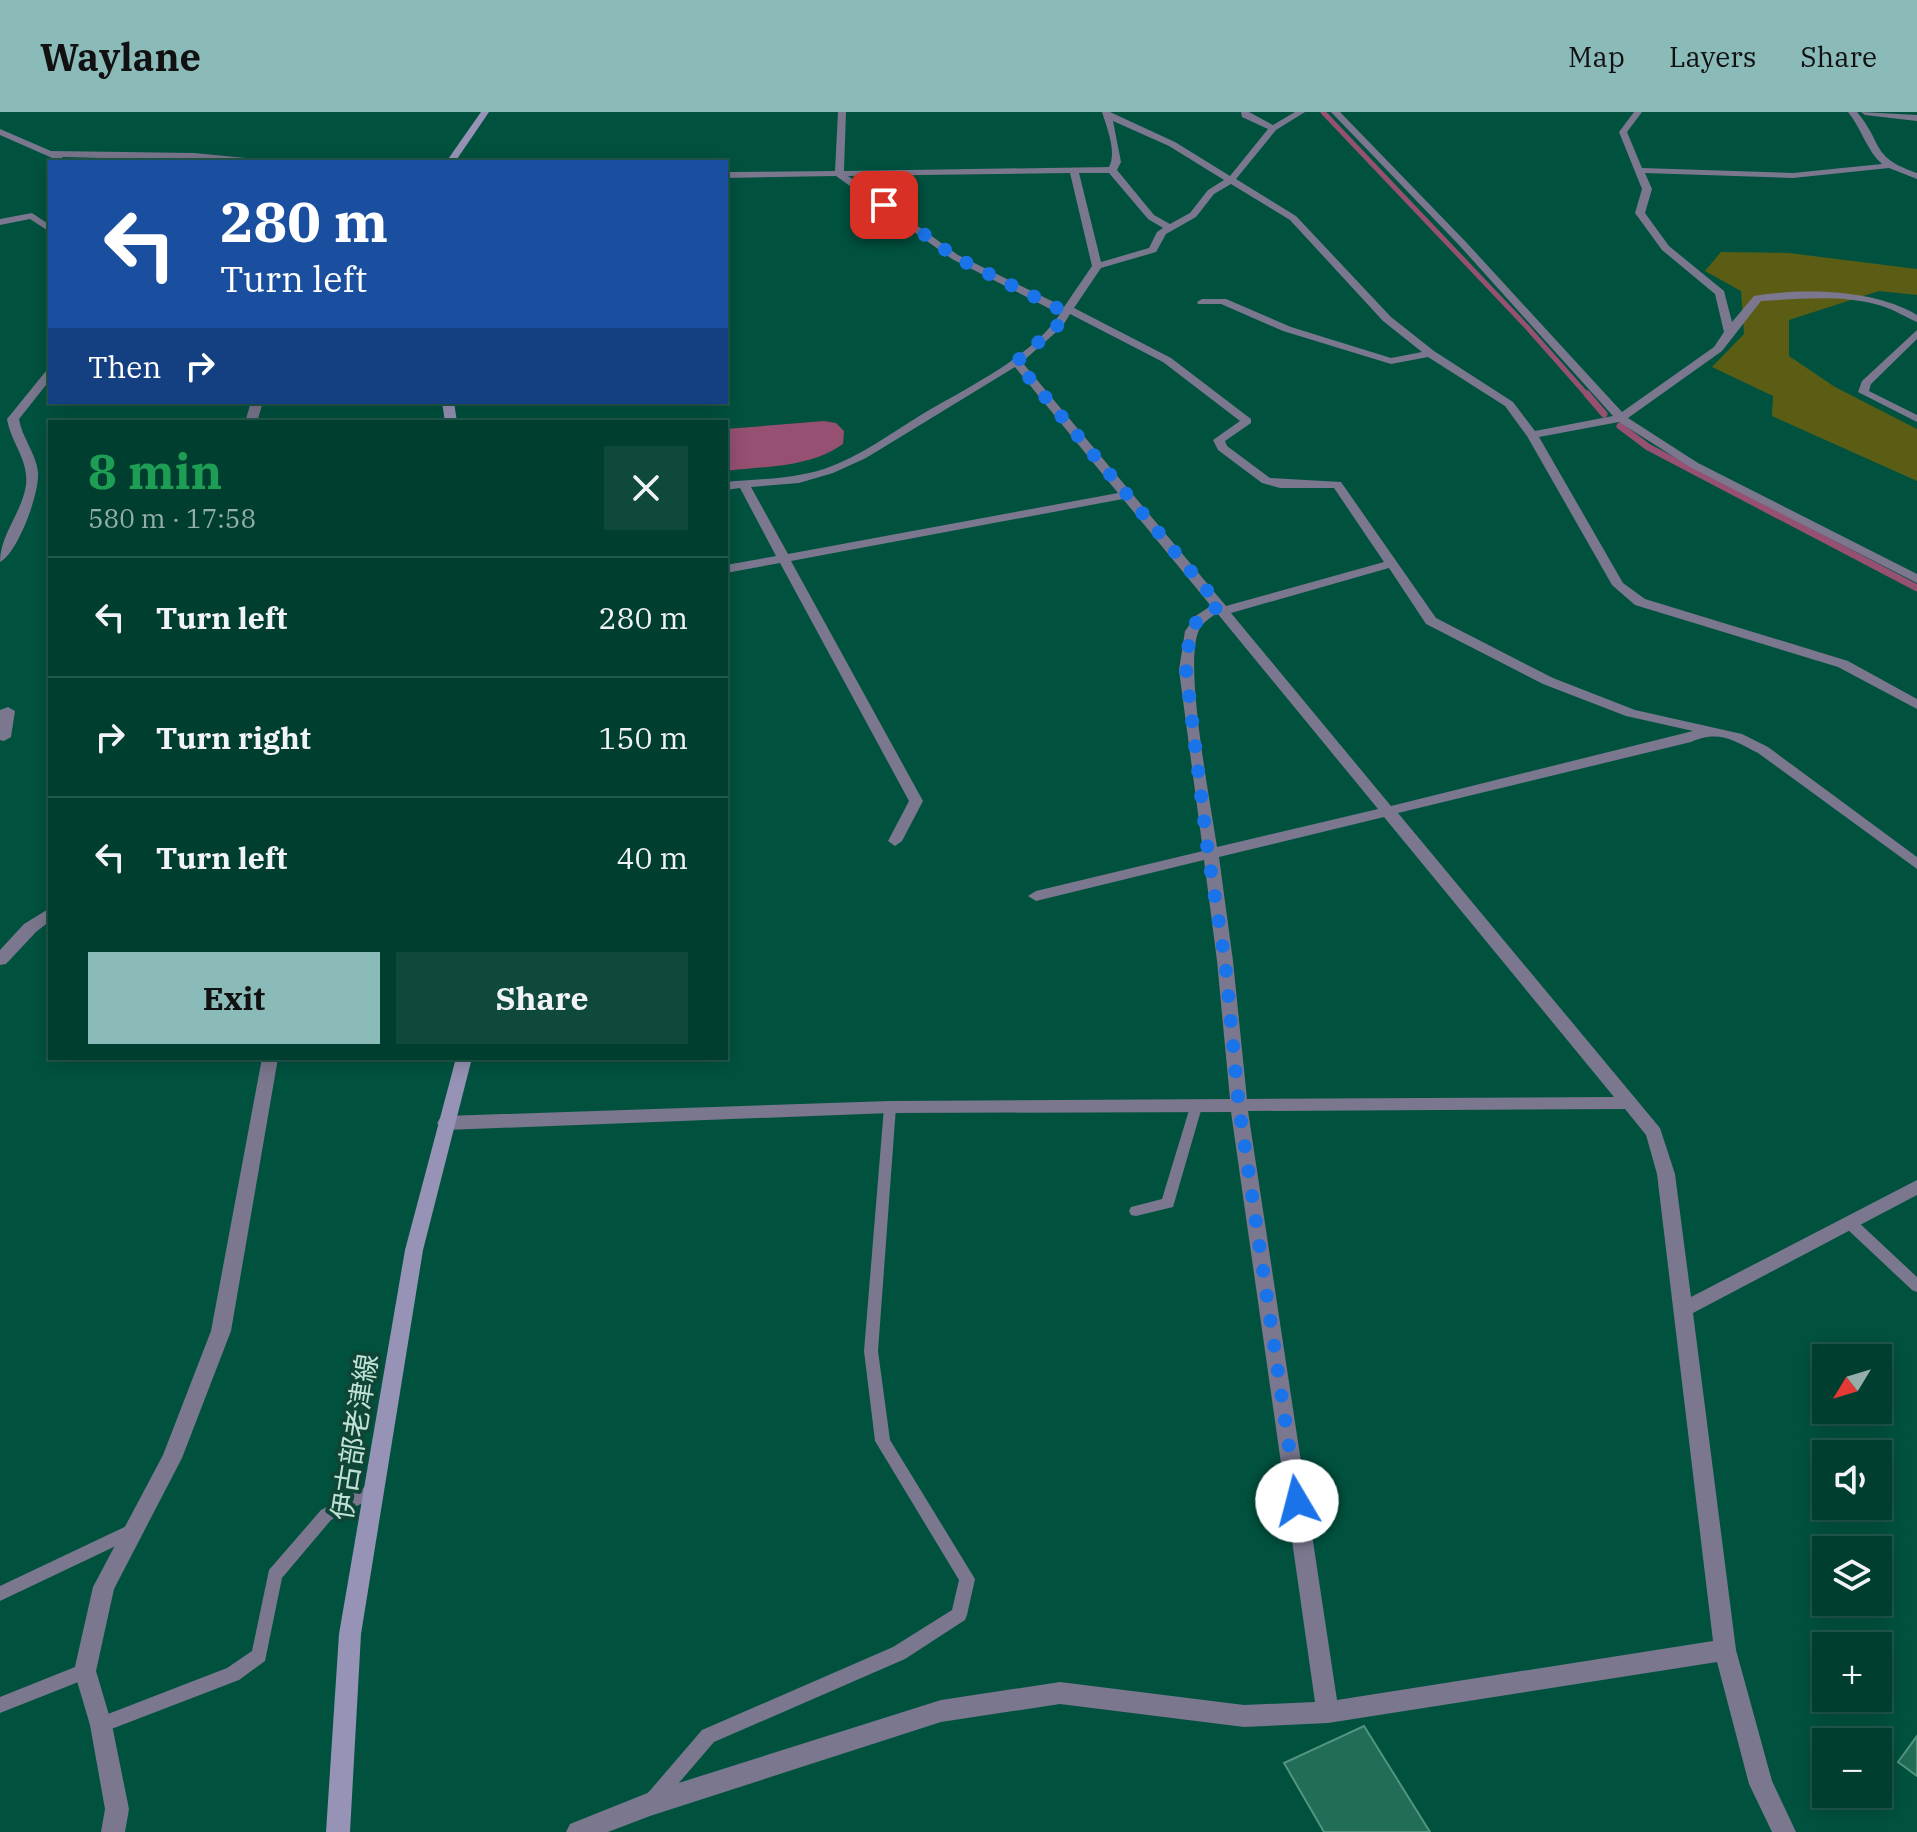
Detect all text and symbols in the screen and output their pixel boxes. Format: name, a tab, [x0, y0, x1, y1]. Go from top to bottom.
text: Waylane	[40, 32, 201, 81]
text: Map	[1568, 38, 1625, 75]
text: Layers	[1669, 38, 1756, 75]
text: Share	[1800, 38, 1877, 75]
pin	[850, 171, 918, 239]
icon: arrive	[862, 183, 906, 227]
text: 280 m	[220, 185, 388, 257]
icon: left	[88, 192, 192, 296]
text: Turn left	[220, 255, 367, 302]
icon: right	[178, 344, 222, 388]
text: Then	[88, 347, 162, 386]
text: 8 min	[88, 440, 222, 502]
button: close	[604, 446, 688, 530]
text: 580 m · 17:58	[88, 501, 256, 535]
icon: left	[88, 595, 132, 639]
text: Turn left	[156, 598, 288, 637]
text: 280 m	[598, 598, 688, 637]
icon: right	[88, 715, 132, 759]
text: Turn right	[156, 718, 311, 757]
text: 150 m	[598, 718, 688, 757]
icon: left	[88, 835, 132, 879]
text: Turn left	[156, 838, 288, 877]
text: 40 m	[616, 838, 688, 877]
button: Exit	[88, 952, 380, 1044]
button: Share	[396, 952, 688, 1044]
north arrow	[1812, 1344, 1892, 1424]
map controls	[1812, 1344, 1892, 1808]
street label: 伊古部老津線	[323, 1351, 385, 1523]
button: sound	[1812, 1440, 1892, 1520]
position arrow	[1255, 1459, 1339, 1543]
button: layers	[1812, 1536, 1892, 1616]
button: +	[1812, 1632, 1892, 1712]
button: −	[1812, 1728, 1892, 1808]

